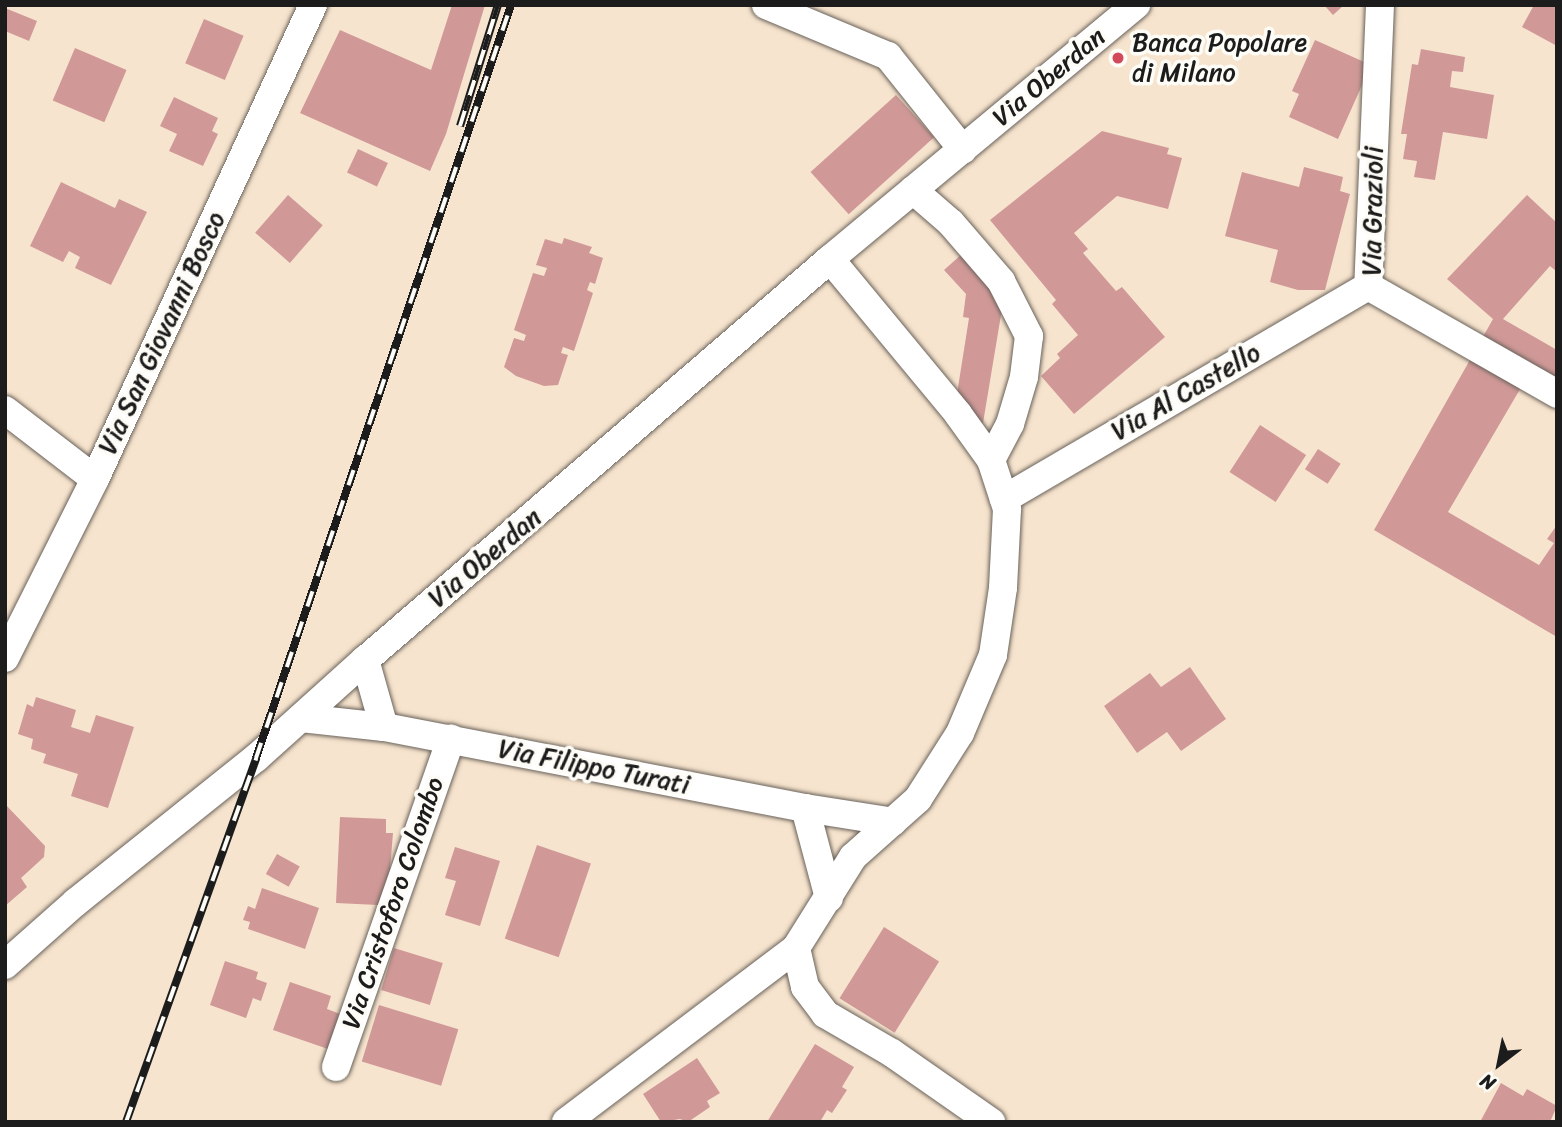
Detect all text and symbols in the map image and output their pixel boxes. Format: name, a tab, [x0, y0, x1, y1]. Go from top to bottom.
street label: Via Oberdan	[986, 21, 1112, 133]
place label: Banca Popolare di Milano	[1132, 27, 1309, 88]
marker: Banca Popolare di Milano	[1110, 50, 1126, 66]
street label: Via Grazioli	[1356, 146, 1390, 276]
street label: Via San Giovanni Bosco	[92, 207, 232, 459]
street label: Via Al Castello	[1106, 337, 1266, 447]
street label: Via Oberdan	[422, 502, 548, 614]
street label: Via Filippo Turati	[496, 733, 692, 801]
street label: Via Cristoforo Colombo	[335, 773, 451, 1033]
north arrow	[1464, 1029, 1534, 1099]
text: N	[1473, 1065, 1502, 1100]

